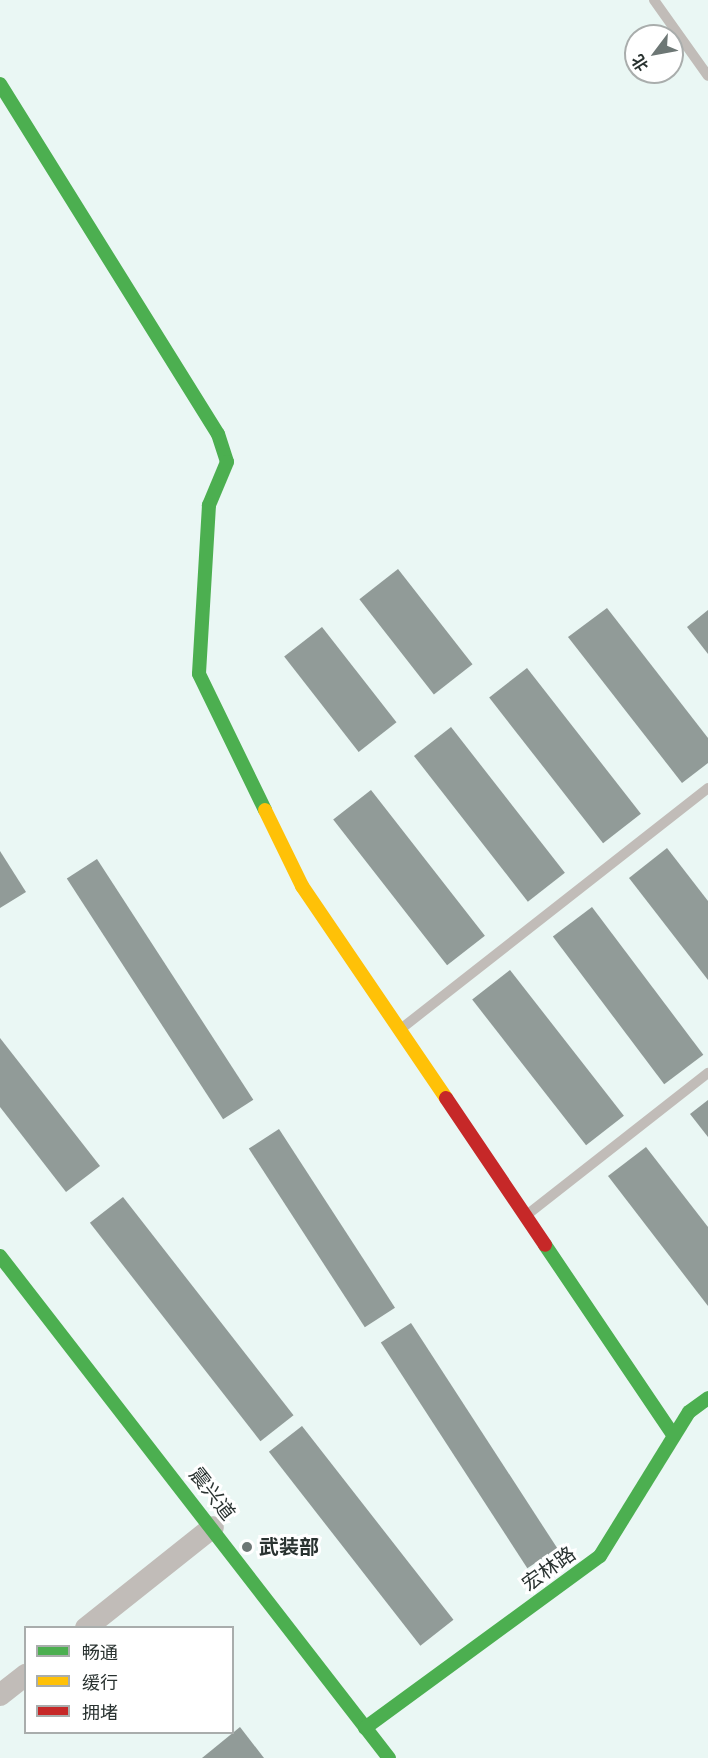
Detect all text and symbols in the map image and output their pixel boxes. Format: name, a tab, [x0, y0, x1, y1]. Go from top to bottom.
north arrow	[624, 24, 684, 84]
text: 北	[628, 51, 652, 75]
street label: 震兴道	[184, 1463, 240, 1525]
place label: 武装部	[259, 1535, 319, 1559]
marker: 武装部	[240, 1540, 254, 1554]
street label: 宏林路	[518, 1542, 580, 1596]
legend	[24, 1626, 234, 1734]
text: 畅通	[82, 1642, 118, 1664]
text: 缓行	[82, 1672, 118, 1694]
text: 拥堵	[82, 1702, 118, 1724]

